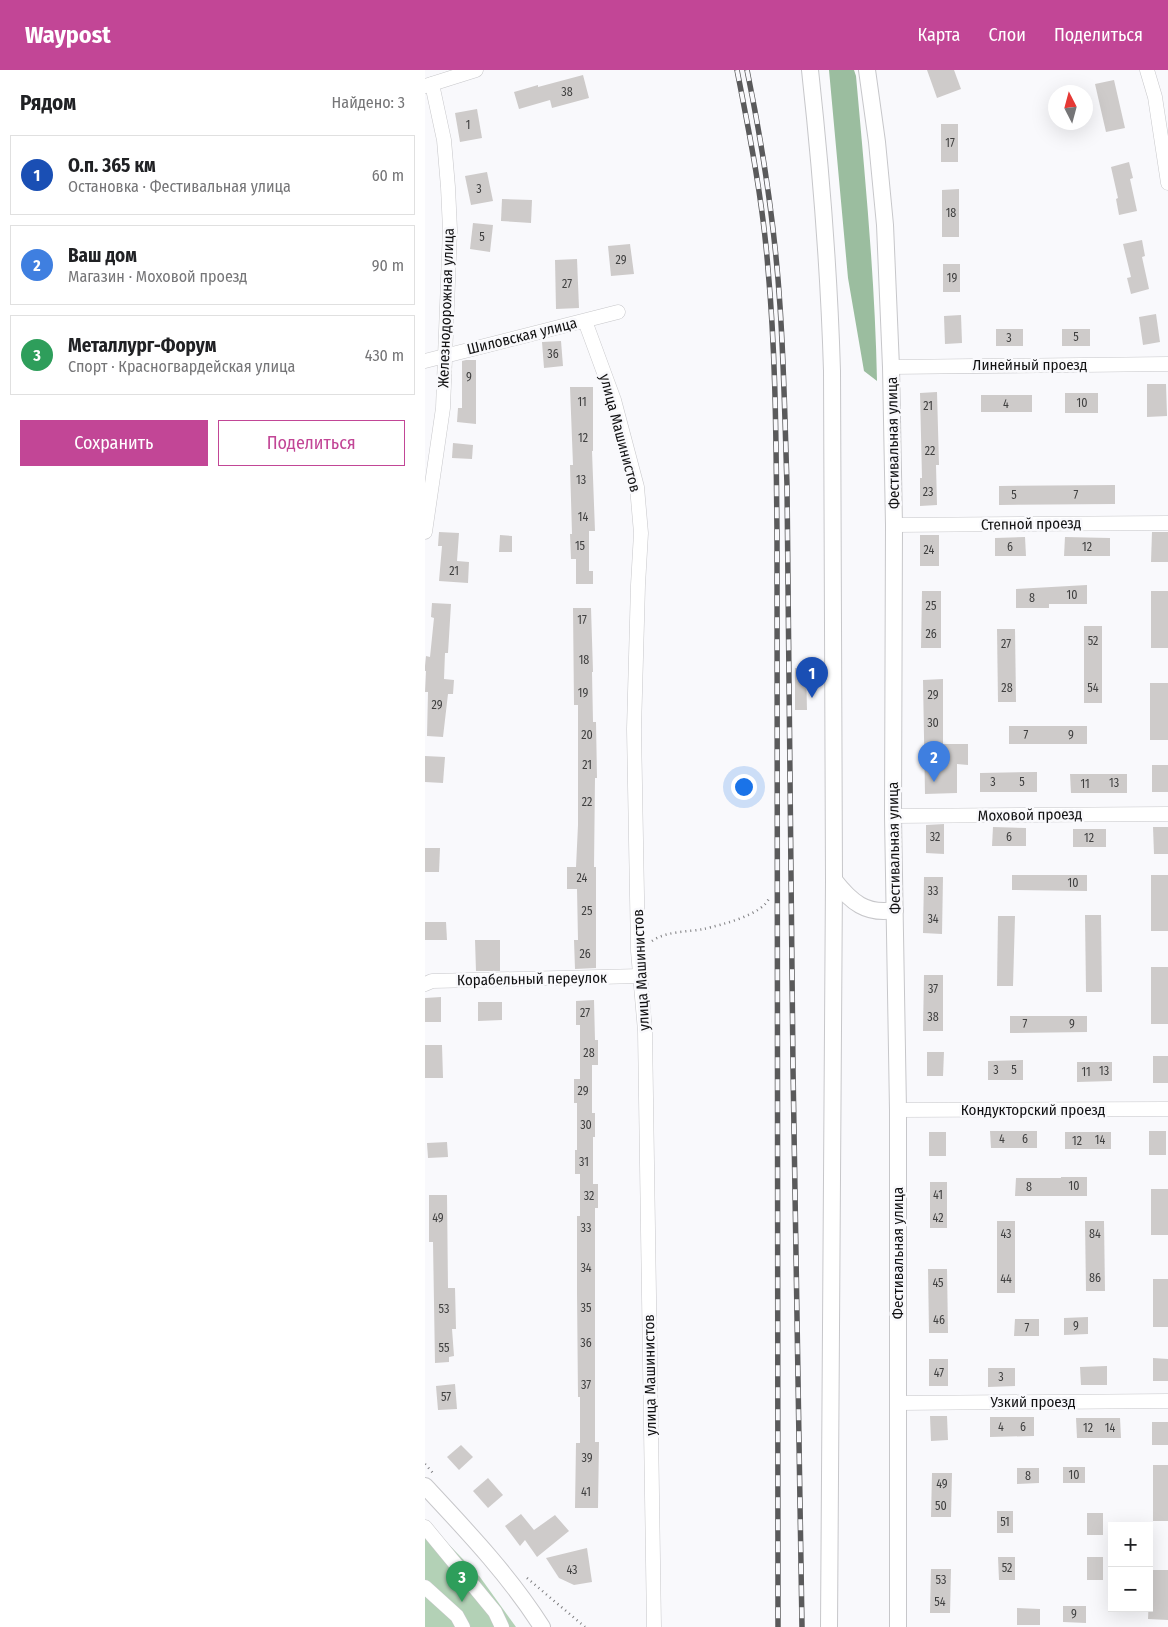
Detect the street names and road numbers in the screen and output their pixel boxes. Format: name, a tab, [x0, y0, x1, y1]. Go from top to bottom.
street label: Железнодорожная улица	[434, 228, 458, 388]
street label: Шиловская улица	[465, 314, 579, 358]
street label: Линейный проезд	[973, 356, 1087, 374]
street label: улица Машинистов	[596, 372, 644, 494]
street label: Фестивальная улица	[883, 377, 903, 509]
street label: Степной проезд	[981, 514, 1081, 534]
street label: Фестивальная улица	[884, 782, 904, 914]
street label: Моховой проезд	[978, 805, 1082, 825]
street label: улица Машинистов	[629, 909, 653, 1031]
street label: Корабельный переулок	[457, 969, 607, 989]
street label: Кондукторский проезд	[961, 1101, 1105, 1119]
street label: Фестивальная улица	[889, 1187, 907, 1319]
street label: улица Машинистов	[640, 1314, 660, 1436]
street label: Узкий проезд	[990, 1393, 1076, 1411]

